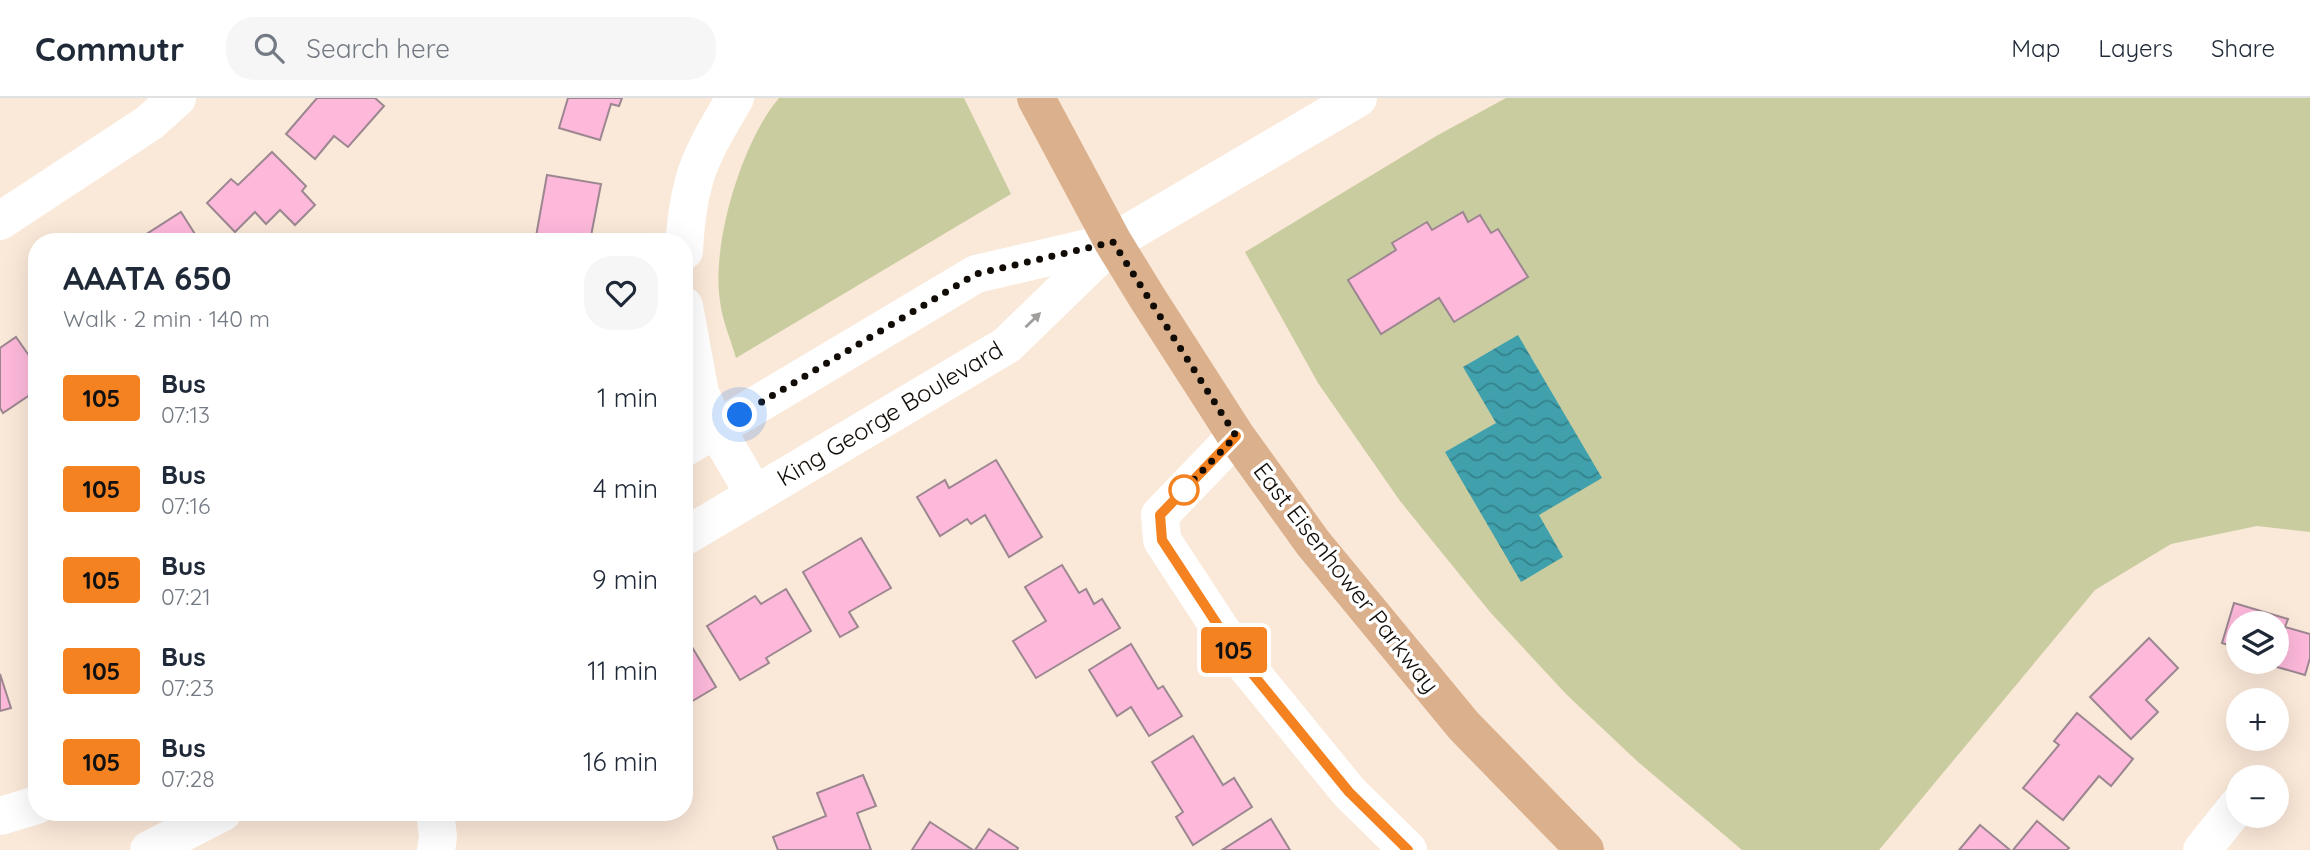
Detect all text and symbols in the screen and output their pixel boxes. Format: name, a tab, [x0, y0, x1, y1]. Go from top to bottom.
search box	[226, 17, 716, 80]
text: Commutr	[35, 28, 184, 69]
icon: search	[250, 29, 288, 67]
text: Search here	[306, 32, 450, 65]
text: Map	[2011, 33, 2060, 63]
text: Layers	[2098, 33, 2173, 63]
text: Share	[2211, 33, 2275, 63]
button: heart	[584, 256, 658, 330]
text: AAATA 650	[63, 257, 231, 298]
text: Walk · 2 min · 140 m	[63, 304, 270, 333]
one-way arrow	[1024, 313, 1041, 329]
street label: King George Boulevard	[771, 334, 1008, 492]
text: Bus	[161, 367, 206, 400]
text: 1 min	[597, 381, 658, 414]
text: 105	[83, 383, 120, 413]
your location	[722, 397, 757, 432]
text: 07:13	[161, 400, 210, 429]
street label: East Eisenhower Parkway	[1247, 456, 1446, 699]
text: Bus	[161, 458, 206, 491]
text: 4 min	[593, 472, 658, 505]
text: 105	[83, 474, 120, 504]
unlabelled marker	[1169, 475, 1199, 505]
text: 07:16	[161, 491, 210, 520]
text: Bus	[161, 549, 206, 582]
text: 9 min	[592, 563, 658, 596]
text: 105	[83, 565, 120, 595]
text: 07:21	[161, 582, 211, 611]
map controls	[2226, 611, 2289, 828]
button: layers	[2226, 611, 2289, 674]
line badge: 105	[1194, 627, 1274, 673]
text: 105	[1215, 635, 1253, 665]
text: Bus	[161, 640, 206, 673]
text: 11 min	[587, 654, 658, 687]
text: 105	[83, 656, 120, 686]
text: 07:23	[161, 673, 214, 702]
button: +	[2226, 688, 2289, 751]
text: Bus	[161, 731, 206, 764]
text: 16 min	[583, 745, 658, 778]
text: 105	[83, 747, 120, 777]
text: 07:28	[161, 764, 215, 793]
button: −	[2226, 765, 2289, 828]

